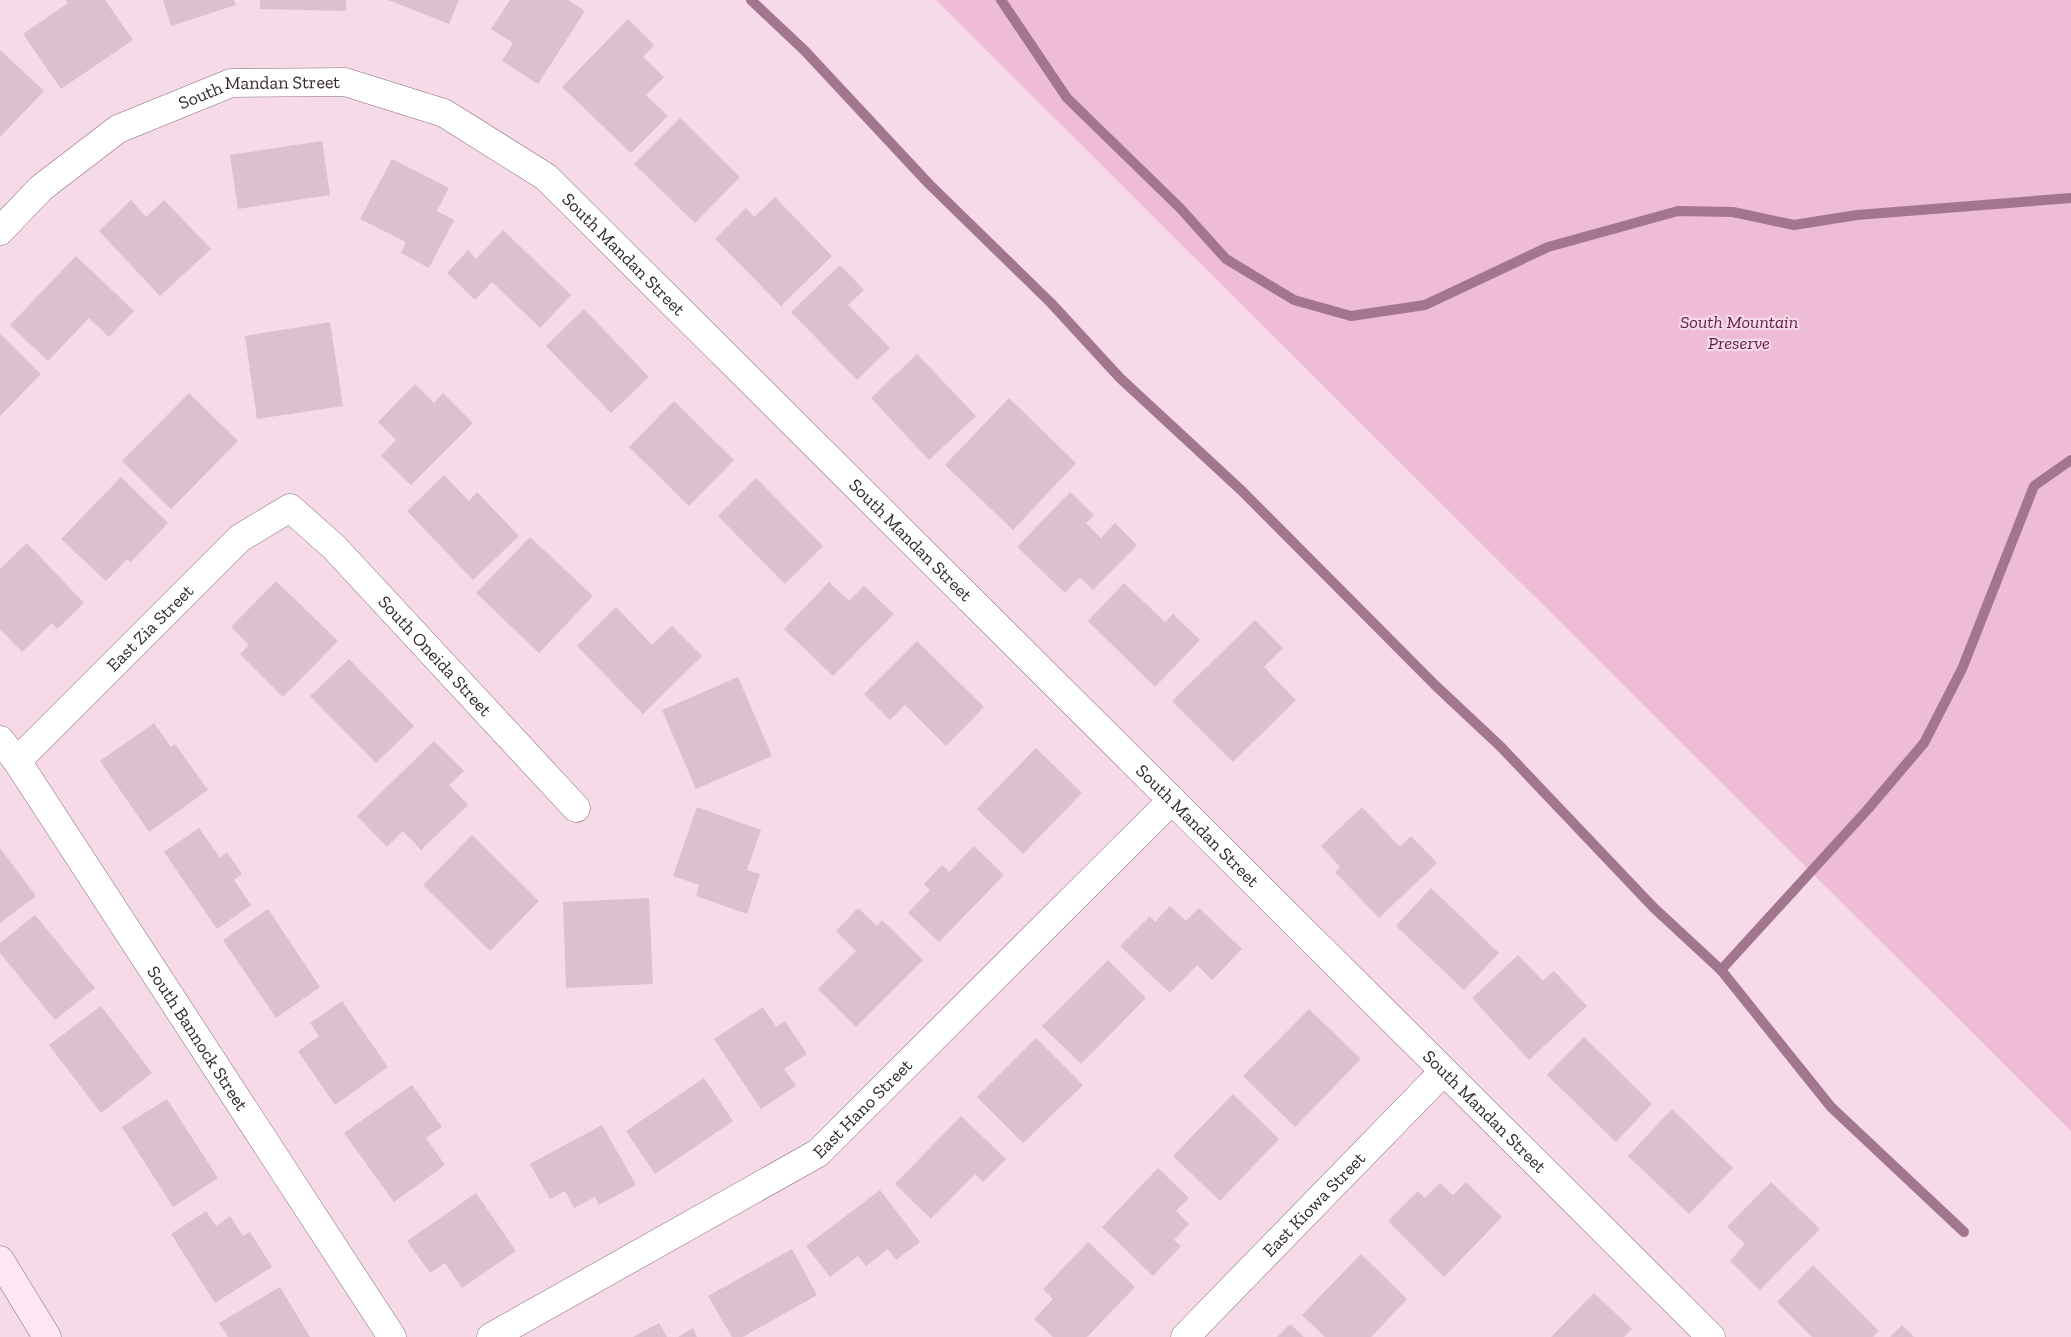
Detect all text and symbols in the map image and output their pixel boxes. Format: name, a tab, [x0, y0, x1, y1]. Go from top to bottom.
street label: South Mandan Street	[175, 71, 340, 114]
street label: South Mandan Street	[557, 188, 690, 320]
park label: South Mountain Preserve	[1680, 311, 1798, 354]
street label: South Mandan Street	[844, 474, 977, 606]
street label: East Zia Street	[102, 580, 198, 676]
street label: South Oneida Street	[374, 591, 497, 721]
street label: South Mandan Street	[1131, 760, 1264, 892]
street label: South Bannock Street	[142, 962, 253, 1115]
street label: South Mandan Street	[1418, 1046, 1551, 1178]
street label: East Hano Street	[808, 1054, 917, 1163]
street label: East Kiowa Street	[1258, 1147, 1370, 1261]

